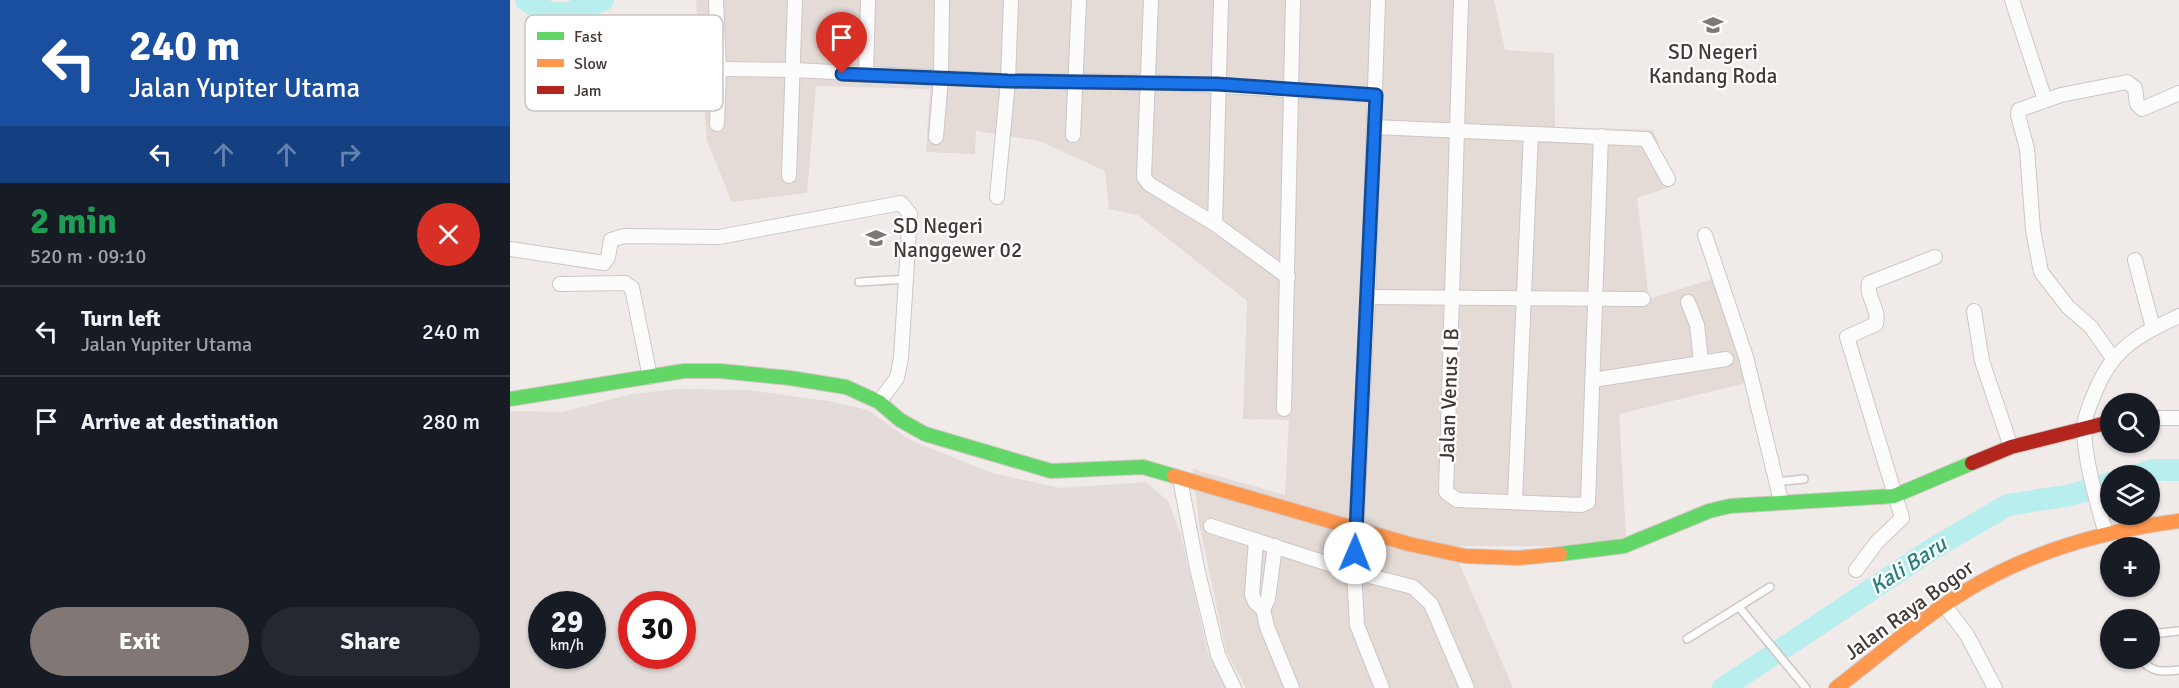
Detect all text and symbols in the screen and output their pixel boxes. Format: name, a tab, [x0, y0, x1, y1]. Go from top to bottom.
pin	[816, 12, 867, 74]
school or university icon: SD Negeri Kandang Roda	[1701, 13, 1725, 37]
legend	[525, 15, 723, 111]
text: 240 m	[129, 21, 240, 72]
icon: arrive	[825, 21, 858, 54]
icon: left	[30, 24, 108, 102]
text: Fast	[574, 27, 603, 47]
place label: SD Negeri Kandang Roda	[1649, 39, 1777, 89]
text: Slow	[574, 54, 608, 74]
text: Jalan Yupiter Utama	[129, 72, 360, 105]
text: Jam	[574, 81, 602, 101]
icon: left	[144, 138, 177, 171]
icon: ahead	[207, 138, 240, 171]
icon: ahead	[270, 138, 303, 171]
icon: right	[333, 138, 366, 171]
text: 2 min	[30, 199, 117, 244]
button: close	[417, 203, 480, 266]
place label: SD Negeri Nanggewer 02	[893, 213, 1022, 263]
school or university icon: SD Negeri Nanggewer 02	[864, 226, 888, 250]
text: 520 m · 09:10	[30, 244, 146, 269]
text: Turn left	[81, 305, 161, 332]
icon: left	[30, 315, 63, 348]
text: 240 m	[422, 318, 480, 345]
street label: Jalan Venus I B	[1434, 327, 1464, 463]
text: Jalan Yupiter Utama	[81, 332, 252, 357]
map controls	[2100, 393, 2160, 669]
button: search	[2100, 393, 2160, 453]
icon: arrive	[30, 405, 63, 438]
text: Arrive at destination	[81, 408, 278, 435]
text: 280 m	[422, 408, 480, 435]
button: layers	[2100, 465, 2160, 525]
position arrow	[1323, 521, 1387, 585]
water label: Kali Baru	[1865, 529, 1953, 600]
button: +	[2100, 537, 2160, 597]
street label: Jalan Raya Bogor	[1839, 554, 1979, 666]
speed limit sign: 30	[618, 591, 696, 669]
text: 29	[551, 604, 583, 641]
button: Exit	[30, 607, 249, 676]
button: Share	[261, 607, 480, 676]
button: −	[2100, 609, 2160, 669]
text: km/h	[550, 636, 584, 654]

